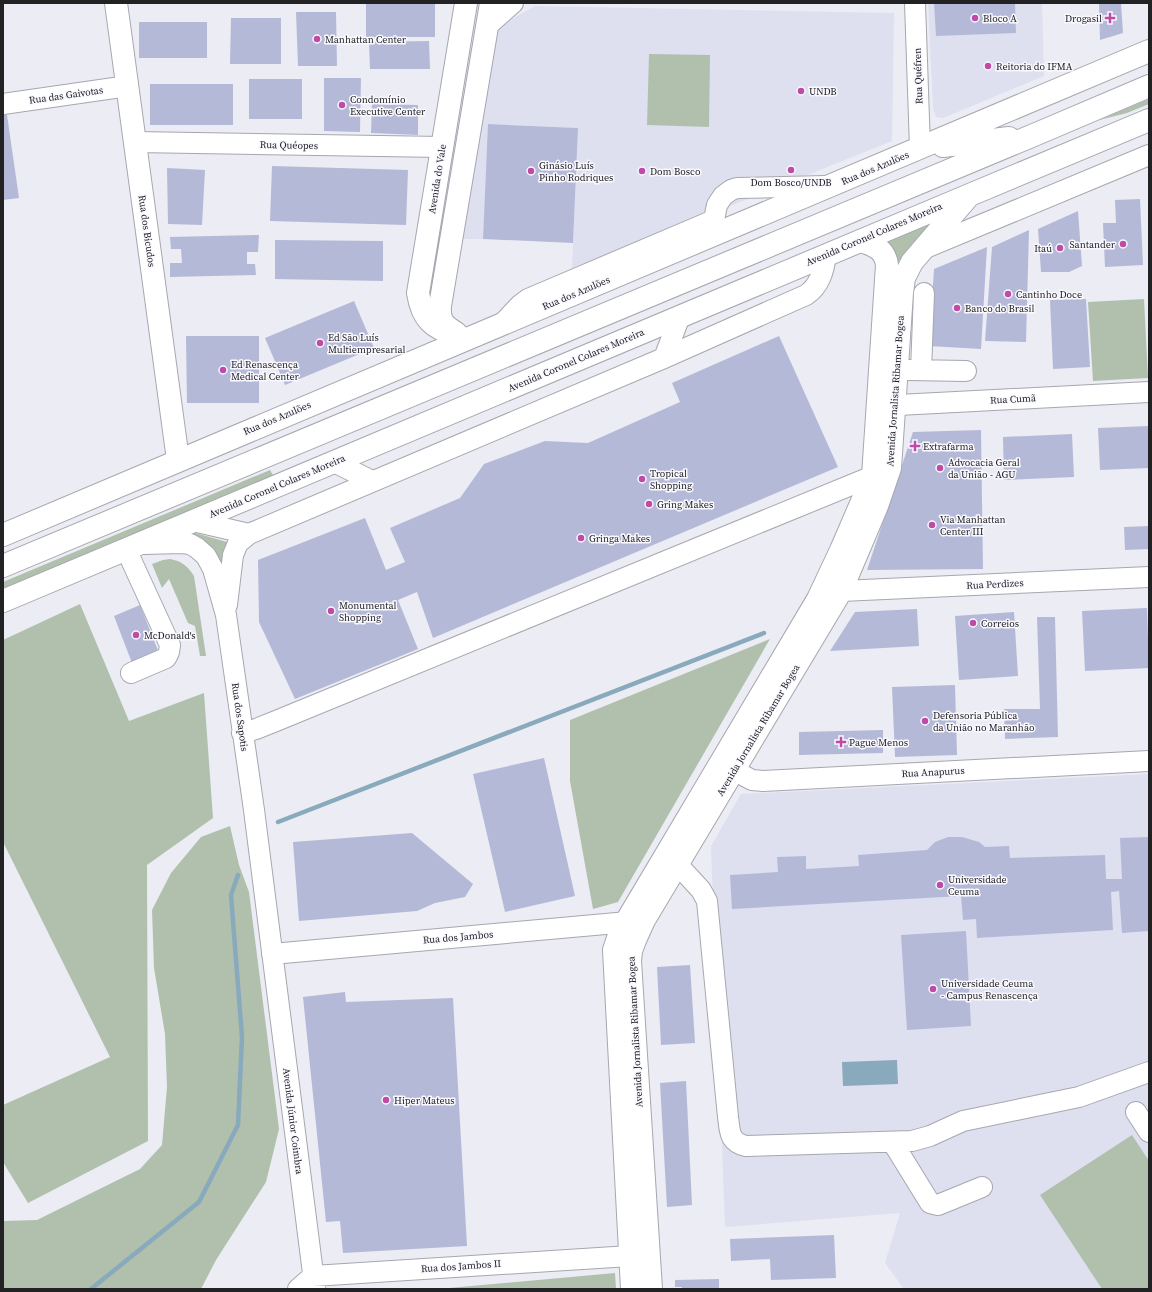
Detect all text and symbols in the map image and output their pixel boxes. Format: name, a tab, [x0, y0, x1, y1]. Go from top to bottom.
place label: Bloco A	[983, 12, 1017, 25]
place label: Drogasil	[1065, 12, 1102, 25]
marker: Bloco A	[970, 13, 980, 23]
marker: Drogasil	[1105, 13, 1115, 23]
place label: Manhattan Center	[325, 33, 407, 46]
marker: Manhattan Center	[312, 34, 322, 44]
street label: Rua Quéfren	[911, 48, 925, 104]
place label: Reitoria do IFMA	[996, 60, 1073, 73]
marker: Reitoria do IFMA	[983, 61, 993, 71]
street label: Rua das Gaivotas	[28, 83, 104, 107]
place label: UNDB	[809, 85, 837, 98]
marker: UNDB	[796, 86, 806, 96]
place label: Condomínio Executive Center	[350, 93, 426, 118]
marker: Condomínio Executive Center	[337, 100, 347, 110]
street label: Rua Quéopes	[260, 138, 318, 152]
street label: Avenida do Vale	[425, 143, 449, 215]
street label: Rua dos Azulões	[839, 148, 911, 188]
place label: Ginásio Luís Pinho Rodriques	[539, 159, 613, 184]
place label: Dom Bosco	[650, 165, 701, 178]
marker: Dom Bosco/UNDB	[786, 165, 796, 175]
marker: Ginásio Luís Pinho Rodriques	[526, 166, 536, 176]
marker: Dom Bosco	[637, 166, 647, 176]
place label: Dom Bosco/UNDB	[750, 176, 832, 189]
street label: Rua dos Bicudos	[135, 194, 159, 268]
street label: Avenida Coronel Colares Moreira	[804, 199, 945, 269]
place label: Santander	[1069, 238, 1116, 251]
marker: Santander	[1118, 239, 1128, 249]
place label: Itaú	[1034, 242, 1052, 255]
marker: Itaú	[1055, 243, 1065, 253]
street label: Rua dos Azulões	[540, 273, 612, 313]
place label: Cantinho Doce	[1016, 288, 1082, 301]
marker: Cantinho Doce	[1003, 289, 1013, 299]
place label: Banco do Brasil	[965, 302, 1034, 315]
marker: Banco do Brasil	[952, 303, 962, 313]
street label: Avenida Jornalista Ribamar Bogea	[883, 314, 907, 467]
street label: Avenida Coronel Colares Moreira	[506, 325, 647, 395]
place label: Ed São Luís Multiempresarial	[328, 331, 406, 356]
marker: Ed São Luís Multiempresarial	[315, 338, 325, 348]
place label: Ed Renascença Medical Center	[231, 358, 300, 383]
marker: Ed Renascença Medical Center	[218, 365, 228, 375]
street label: Rua Cumã	[990, 391, 1037, 407]
street label: Rua dos Azulões	[241, 398, 313, 438]
place label: Extrafarma	[923, 440, 975, 453]
marker: Extrafarma	[910, 441, 920, 451]
street label: Avenida Coronel Colares Moreira	[207, 451, 348, 521]
place label: Advocacia Geral da União - AGU	[948, 456, 1020, 481]
marker: Advocacia Geral da União - AGU	[935, 463, 945, 473]
place label: Tropical Shopping	[650, 467, 692, 492]
marker: Tropical Shopping	[637, 474, 647, 484]
place label: Gring Makes	[657, 498, 713, 511]
marker: Gring Makes	[644, 499, 654, 509]
place label: Via Manhattan Center III	[940, 513, 1006, 538]
marker: Via Manhattan Center III	[927, 520, 937, 530]
place label: Gringa Makes	[589, 532, 650, 545]
marker: Gringa Makes	[576, 533, 586, 543]
street label: Rua Perdizes	[966, 576, 1024, 592]
place label: Monumental Shopping	[339, 599, 397, 624]
marker: Monumental Shopping	[326, 606, 336, 616]
place label: Correios	[981, 617, 1019, 630]
marker: Correios	[968, 618, 978, 628]
place label: McDonald's	[144, 629, 196, 642]
marker: McDonald's	[131, 630, 141, 640]
street label: Avenida Jornalista Ribamar Bogea	[713, 661, 803, 798]
street label: Rua dos Sapotis	[229, 682, 251, 752]
place label: Defensoria Pública da União no Maranhão	[933, 709, 1035, 734]
marker: Defensoria Pública da União no Maranhão	[920, 716, 930, 726]
place label: Pague Menos	[849, 736, 908, 749]
marker: Pague Menos	[836, 737, 846, 747]
street label: Rua Anapurus	[901, 764, 965, 780]
place label: Universidade Ceuma	[948, 873, 1007, 898]
marker: Universidade Ceuma	[935, 880, 945, 890]
street label: Rua dos Jambos	[422, 927, 494, 947]
street label: Avenida Jornalista Ribamar Bogea	[625, 955, 645, 1108]
place label: Universidade Ceuma - Campus Renascença	[941, 977, 1039, 1002]
marker: Universidade Ceuma - Campus Renascença	[928, 984, 938, 994]
street label: Avenida Júnior Coimbra	[280, 1067, 306, 1176]
place label: Hiper Mateus	[394, 1094, 455, 1107]
marker: Hiper Mateus	[381, 1095, 391, 1105]
street label: Rua dos Jambos II	[420, 1257, 502, 1275]

